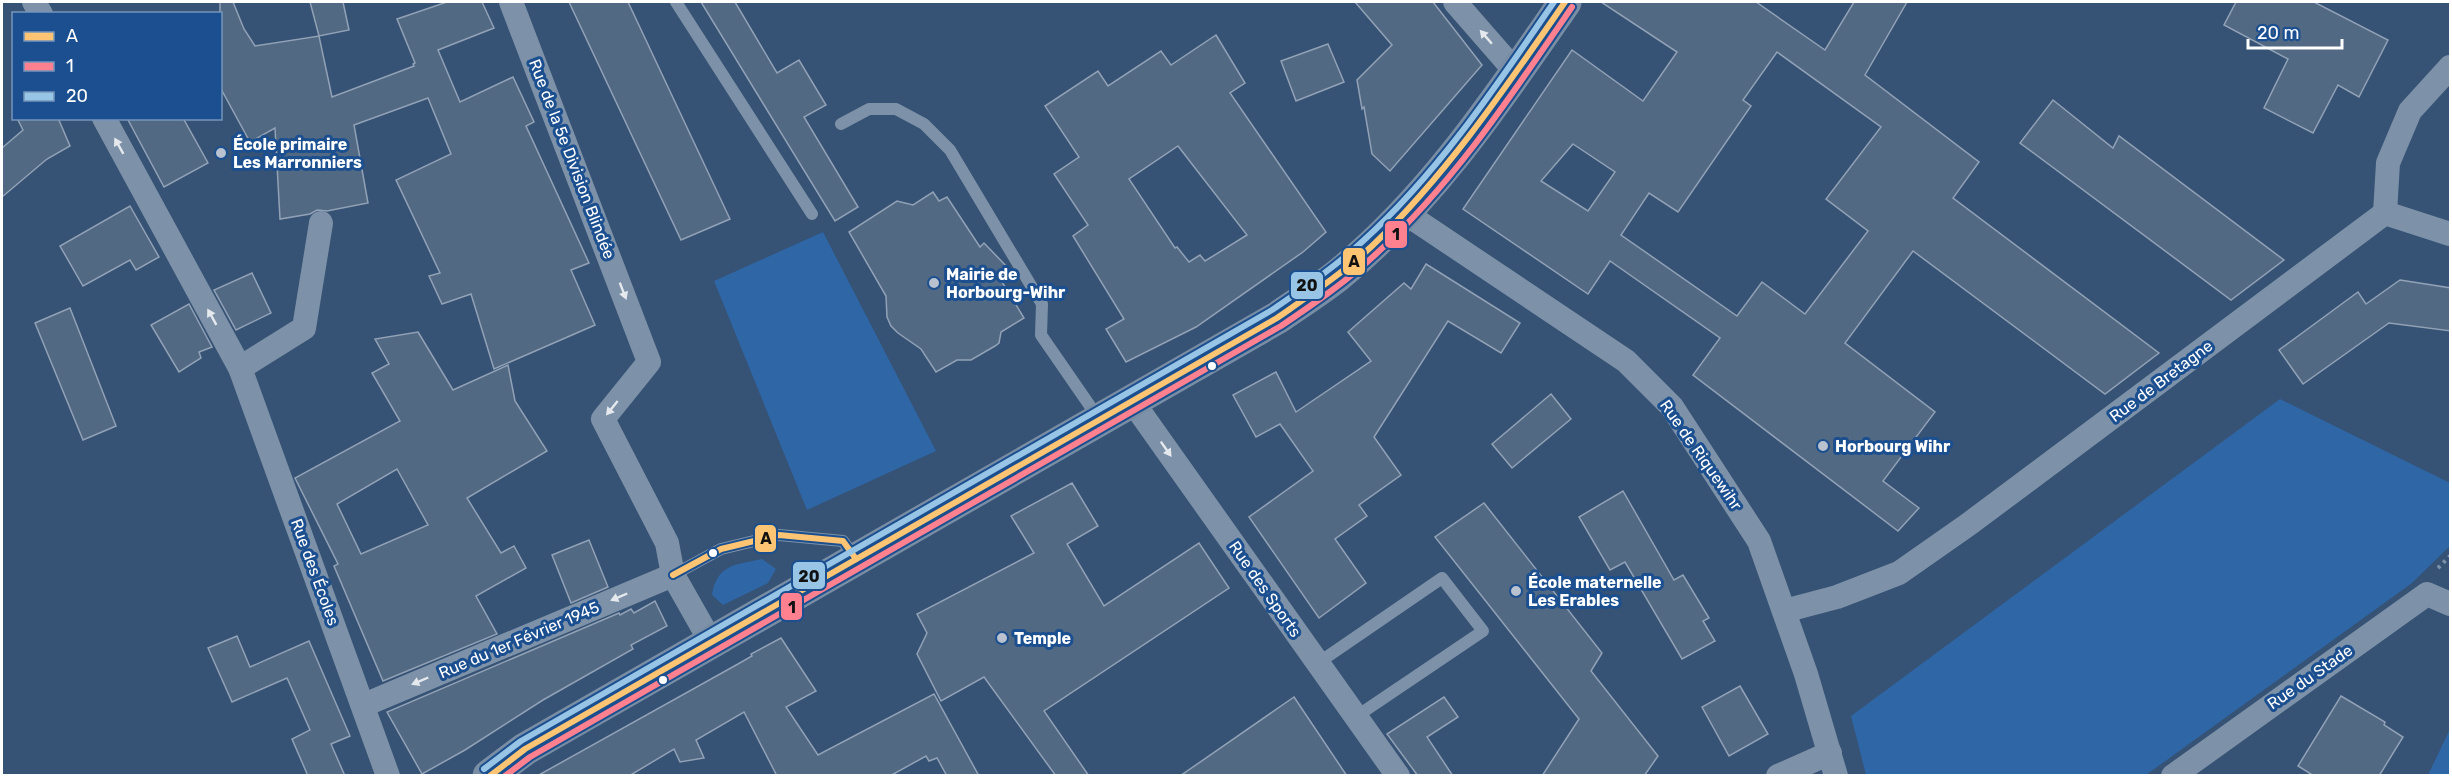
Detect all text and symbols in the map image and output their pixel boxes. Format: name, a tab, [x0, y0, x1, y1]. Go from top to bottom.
legend	[12, 12, 222, 120]
scale bar	[2248, 12, 2342, 50]
text: 20 m	[2257, 22, 2299, 44]
text: A	[66, 25, 78, 47]
one-way arrow	[1480, 30, 1493, 45]
text: 1	[66, 55, 74, 77]
street label: Rue de la 5e Division Blindée	[525, 56, 619, 262]
text: 20	[66, 85, 88, 107]
place label: École primaire Les Marronniers	[233, 134, 362, 172]
one-way arrow	[114, 137, 124, 154]
marker: École primaire Les Marronniers	[214, 146, 228, 160]
line badge: 1	[1384, 220, 1408, 249]
text: 1	[1392, 225, 1400, 244]
line badge: A	[1342, 247, 1366, 276]
text: A	[1348, 252, 1360, 271]
place label: Mairie de Horbourg-Wihr	[946, 265, 1066, 302]
line badge: 20	[1290, 271, 1324, 300]
marker: Mairie de Horbourg-Wihr	[927, 276, 941, 290]
text: 20	[1296, 276, 1318, 295]
one-way arrow	[619, 282, 628, 300]
one-way arrow	[207, 308, 217, 325]
street label: Rue de Bretagne	[2106, 336, 2216, 426]
unlabelled marker	[1206, 360, 1218, 372]
street label: Rue de Riquewihr	[1656, 396, 1746, 514]
one-way arrow	[606, 400, 619, 416]
place label: Horbourg Wihr	[1835, 437, 1951, 456]
marker: Horbourg Wihr	[1816, 439, 1830, 453]
one-way arrow	[1160, 440, 1172, 456]
street label: Rue des Écoles	[287, 516, 343, 628]
line badge: A	[754, 524, 777, 553]
text: A	[760, 529, 772, 548]
street label: Rue des Sports	[1225, 537, 1305, 641]
unlabelled marker	[707, 547, 719, 559]
line badge: 20	[792, 561, 826, 590]
text: 20	[798, 567, 820, 586]
place label: École maternelle Les Erables	[1528, 572, 1662, 610]
marker: École maternelle Les Erables	[1509, 584, 1523, 598]
line badge: 1	[780, 592, 803, 621]
one-way arrow	[610, 593, 628, 602]
street label: Rue du 1er Février 1945	[436, 598, 602, 682]
text: 1	[788, 598, 796, 617]
place label: Temple	[1014, 629, 1071, 648]
marker: Temple	[995, 631, 1009, 645]
street label: Rue du Stade	[2264, 641, 2356, 713]
unlabelled marker	[657, 674, 669, 686]
one-way arrow	[411, 676, 429, 686]

